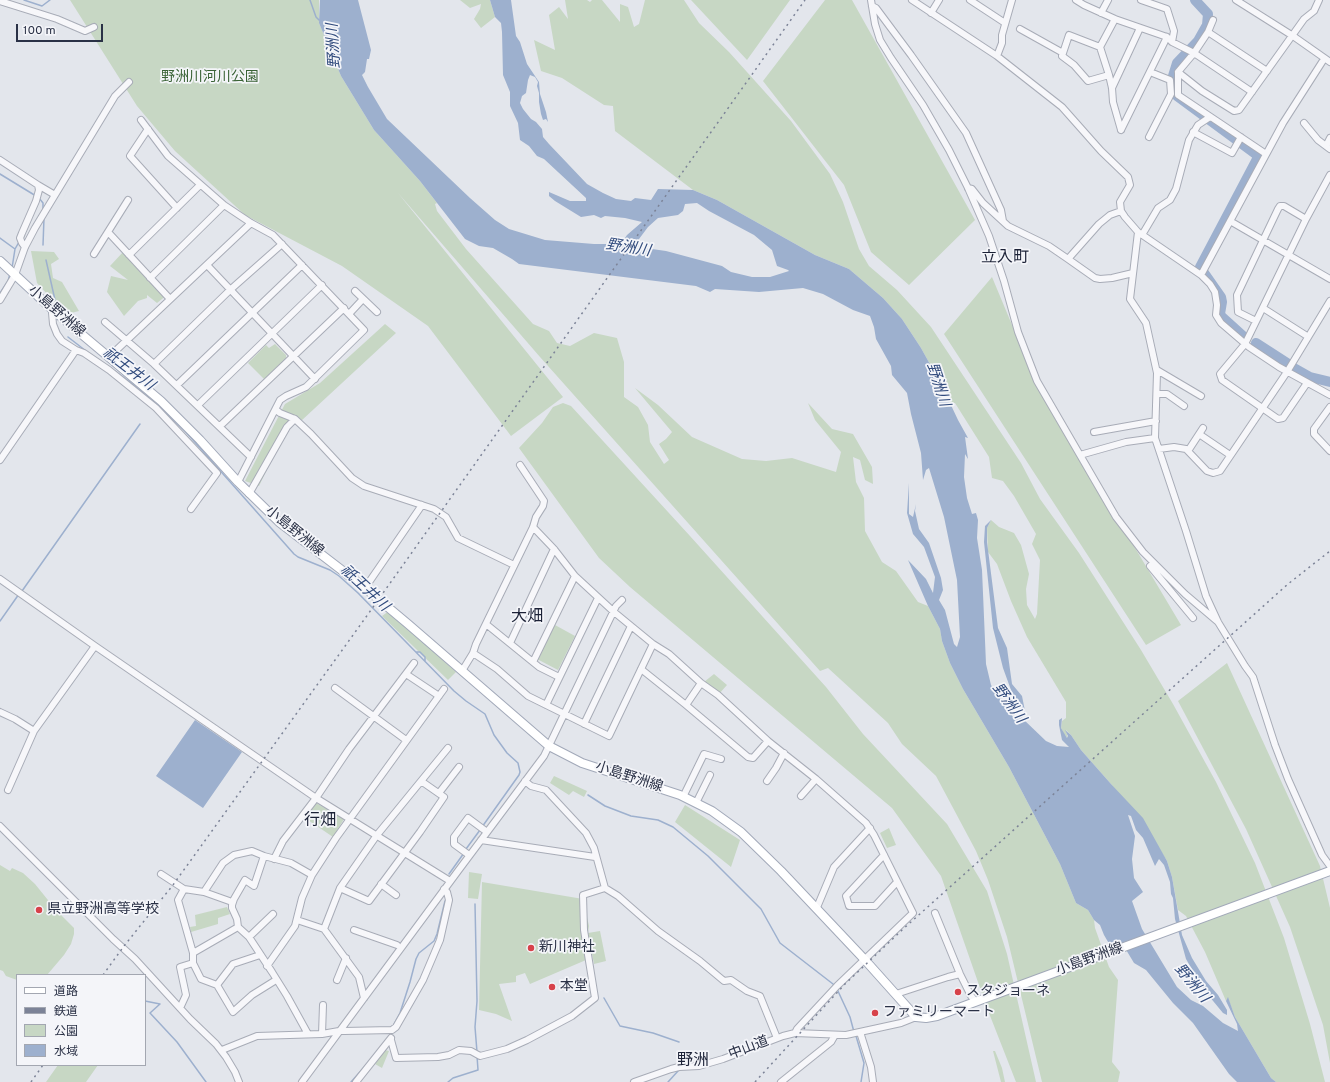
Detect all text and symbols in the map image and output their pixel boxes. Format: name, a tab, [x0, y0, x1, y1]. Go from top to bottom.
scale bar	[18, 16, 105, 42]
text: 100 m	[23, 23, 56, 39]
water label: 野洲川	[325, 23, 345, 69]
park label: 野洲川河川公園	[161, 70, 259, 86]
water label: 野洲川	[604, 237, 652, 261]
district label: 立入町	[981, 249, 1029, 269]
street label: 小島野洲線	[24, 283, 88, 341]
water label: 祇王井川	[99, 345, 157, 395]
water label: 野洲川	[921, 361, 953, 409]
street label: 小島野洲線	[262, 503, 326, 561]
water label: 祇王井川	[336, 562, 392, 616]
district label: 大畑	[511, 608, 543, 628]
water label: 野洲川	[987, 681, 1029, 727]
street label: 小島野洲線	[593, 759, 665, 797]
district label: 行畑	[304, 812, 336, 832]
place label: 県立野洲高等学校	[47, 902, 159, 918]
marker: 県立野洲高等学校	[34, 905, 44, 915]
place label: 新川神社	[539, 940, 595, 956]
street label: 小島野洲線	[1054, 940, 1126, 980]
marker: 新川神社	[526, 943, 536, 953]
water label: 野洲川	[1170, 961, 1212, 1007]
legend	[16, 974, 146, 1066]
place label: 本堂	[560, 979, 588, 995]
marker: 本堂	[547, 982, 557, 992]
text: 道路	[54, 984, 78, 1000]
place label: スタジョーネ	[966, 984, 1050, 1000]
marker: スタジョーネ	[953, 987, 963, 997]
text: 鉄道	[54, 1004, 78, 1020]
place label: ファミリーマート	[883, 1005, 995, 1021]
marker: ファミリーマート	[870, 1008, 880, 1018]
text: 公園	[54, 1024, 78, 1040]
street label: 中山道	[726, 1034, 772, 1064]
text: 水域	[54, 1044, 78, 1060]
district label: 野洲	[677, 1052, 709, 1072]

